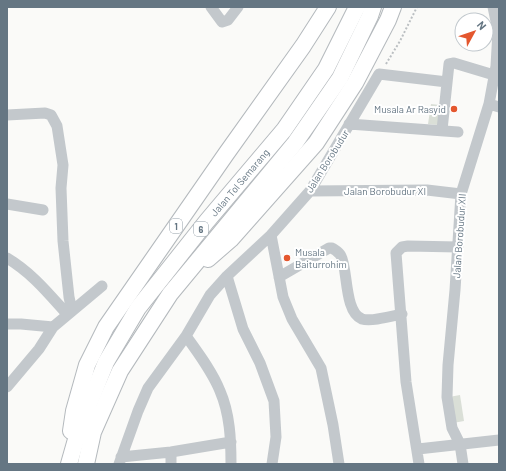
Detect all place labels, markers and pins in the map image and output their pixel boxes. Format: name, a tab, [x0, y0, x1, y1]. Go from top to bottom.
place label: Musala Ar Rasyid	[374, 103, 446, 115]
marker: Musala Ar Rasyid	[449, 104, 459, 114]
place label: Musala Baiturrohim	[295, 246, 347, 270]
marker: Musala Baiturrohim	[282, 253, 292, 263]

